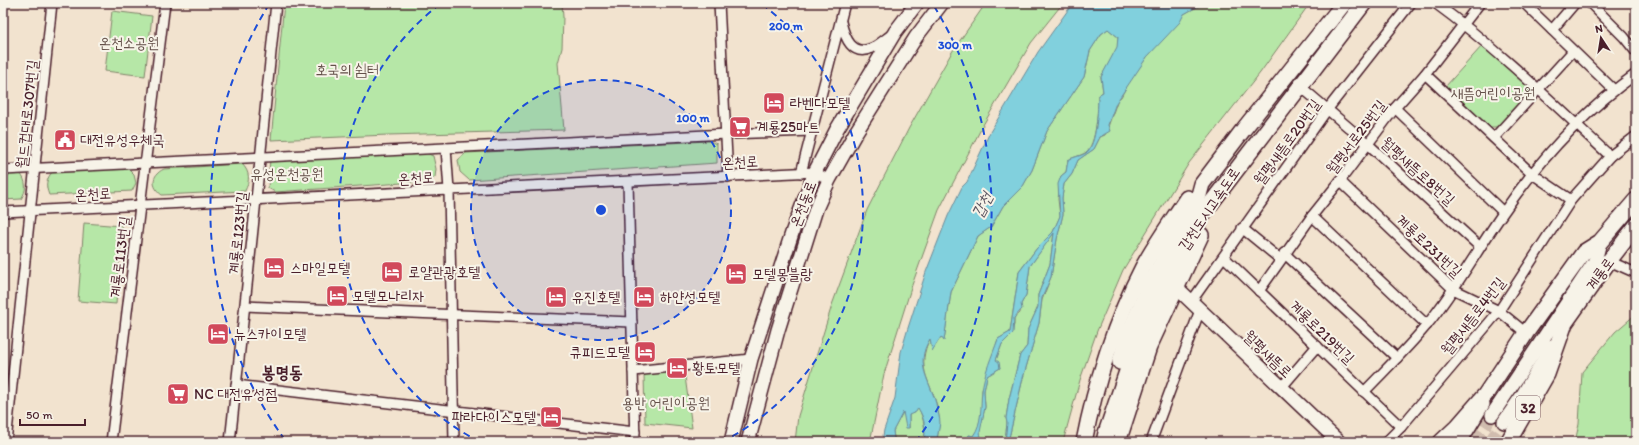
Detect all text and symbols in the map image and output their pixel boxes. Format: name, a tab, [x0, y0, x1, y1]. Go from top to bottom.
north arrow	[1581, 18, 1621, 58]
text: 200 m	[769, 19, 804, 33]
text: N	[1594, 22, 1604, 36]
park label: 온천소공원	[99, 34, 159, 52]
text: 300 m	[938, 38, 973, 52]
street label: 월드컵대로307번길	[12, 59, 42, 169]
park label: 호국의 쉼터	[315, 61, 379, 79]
park label: 새뜸어린이공원	[1451, 84, 1535, 102]
hotel icon: 라벤다모텔	[761, 90, 787, 116]
place label: 라벤다모텔	[790, 94, 850, 112]
street label: 월평새뜸로20번길	[1250, 96, 1324, 188]
street label: 월평서로25번길	[1322, 96, 1390, 178]
text: 100 m	[676, 111, 710, 125]
supermarket icon: 계룡25마트	[727, 114, 753, 140]
place label: 계룡25마트	[756, 118, 820, 136]
public building icon: 대전유성우체국	[52, 127, 78, 153]
place label: 대전유성우체국	[80, 131, 165, 149]
street label: 월평새뜸로8번길	[1378, 133, 1458, 209]
street label: 온천로	[721, 152, 759, 172]
street label: 갑천도시고속도로	[1175, 164, 1243, 254]
park label: 유성온천공원	[251, 165, 323, 183]
street label: 온천로	[397, 168, 435, 188]
street label: 온천동로	[786, 178, 820, 230]
street label: 온천로	[74, 184, 112, 204]
water label: 갑천	[968, 187, 997, 221]
street label: 계룡로123번길	[225, 191, 251, 275]
centre of rings	[594, 203, 608, 217]
street label: 계룡로231번길	[1392, 211, 1466, 281]
street label: 계룡로113번길	[106, 215, 134, 299]
street label: 계룡로	[1582, 254, 1618, 294]
hotel icon: 스마일모텔	[261, 255, 287, 281]
place label: 스마일모텔	[290, 259, 350, 277]
hotel icon: 로얄관광호텔	[379, 259, 405, 285]
hotel icon: 모텔몽블랑	[723, 261, 749, 287]
place label: 로얄관광호텔	[408, 263, 480, 281]
place label: 모텔몽블랑	[752, 265, 813, 283]
street label: 월평새뜸로4번길	[1437, 274, 1509, 358]
hotel icon: 모텔모나리자	[324, 283, 350, 309]
hotel icon: 유진호텔	[543, 284, 569, 310]
hotel icon: 하얀성모텔	[631, 284, 657, 310]
place label: 모텔모나리자	[352, 287, 424, 305]
place label: 유진호텔	[572, 288, 620, 306]
place label: 하얀성모텔	[660, 288, 720, 306]
street label: 계룡로219번길	[1286, 297, 1358, 367]
hotel icon: 뉴스카이모텔	[205, 321, 231, 347]
place label: 뉴스카이모텔	[234, 325, 306, 343]
street label: 월평새뜸로	[1240, 327, 1296, 381]
hotel icon: 큐피드모텔	[632, 339, 658, 365]
place label: 큐피드모텔	[570, 343, 630, 361]
hotel icon: 황토모텔	[664, 355, 690, 381]
place label: 황토모텔	[692, 359, 740, 377]
district label: 봉명동	[261, 362, 303, 382]
supermarket icon: NC 대전유성점	[165, 381, 191, 407]
place label: NC 대전유성점	[194, 385, 278, 403]
park label: 용반 어린이공원	[622, 394, 710, 412]
road number: 32	[1516, 396, 1540, 420]
scale bar	[20, 401, 85, 427]
hotel icon: 파라다이스모텔	[538, 404, 564, 430]
text: 50 m	[26, 408, 52, 422]
place label: 파라다이스모텔	[452, 408, 536, 426]

